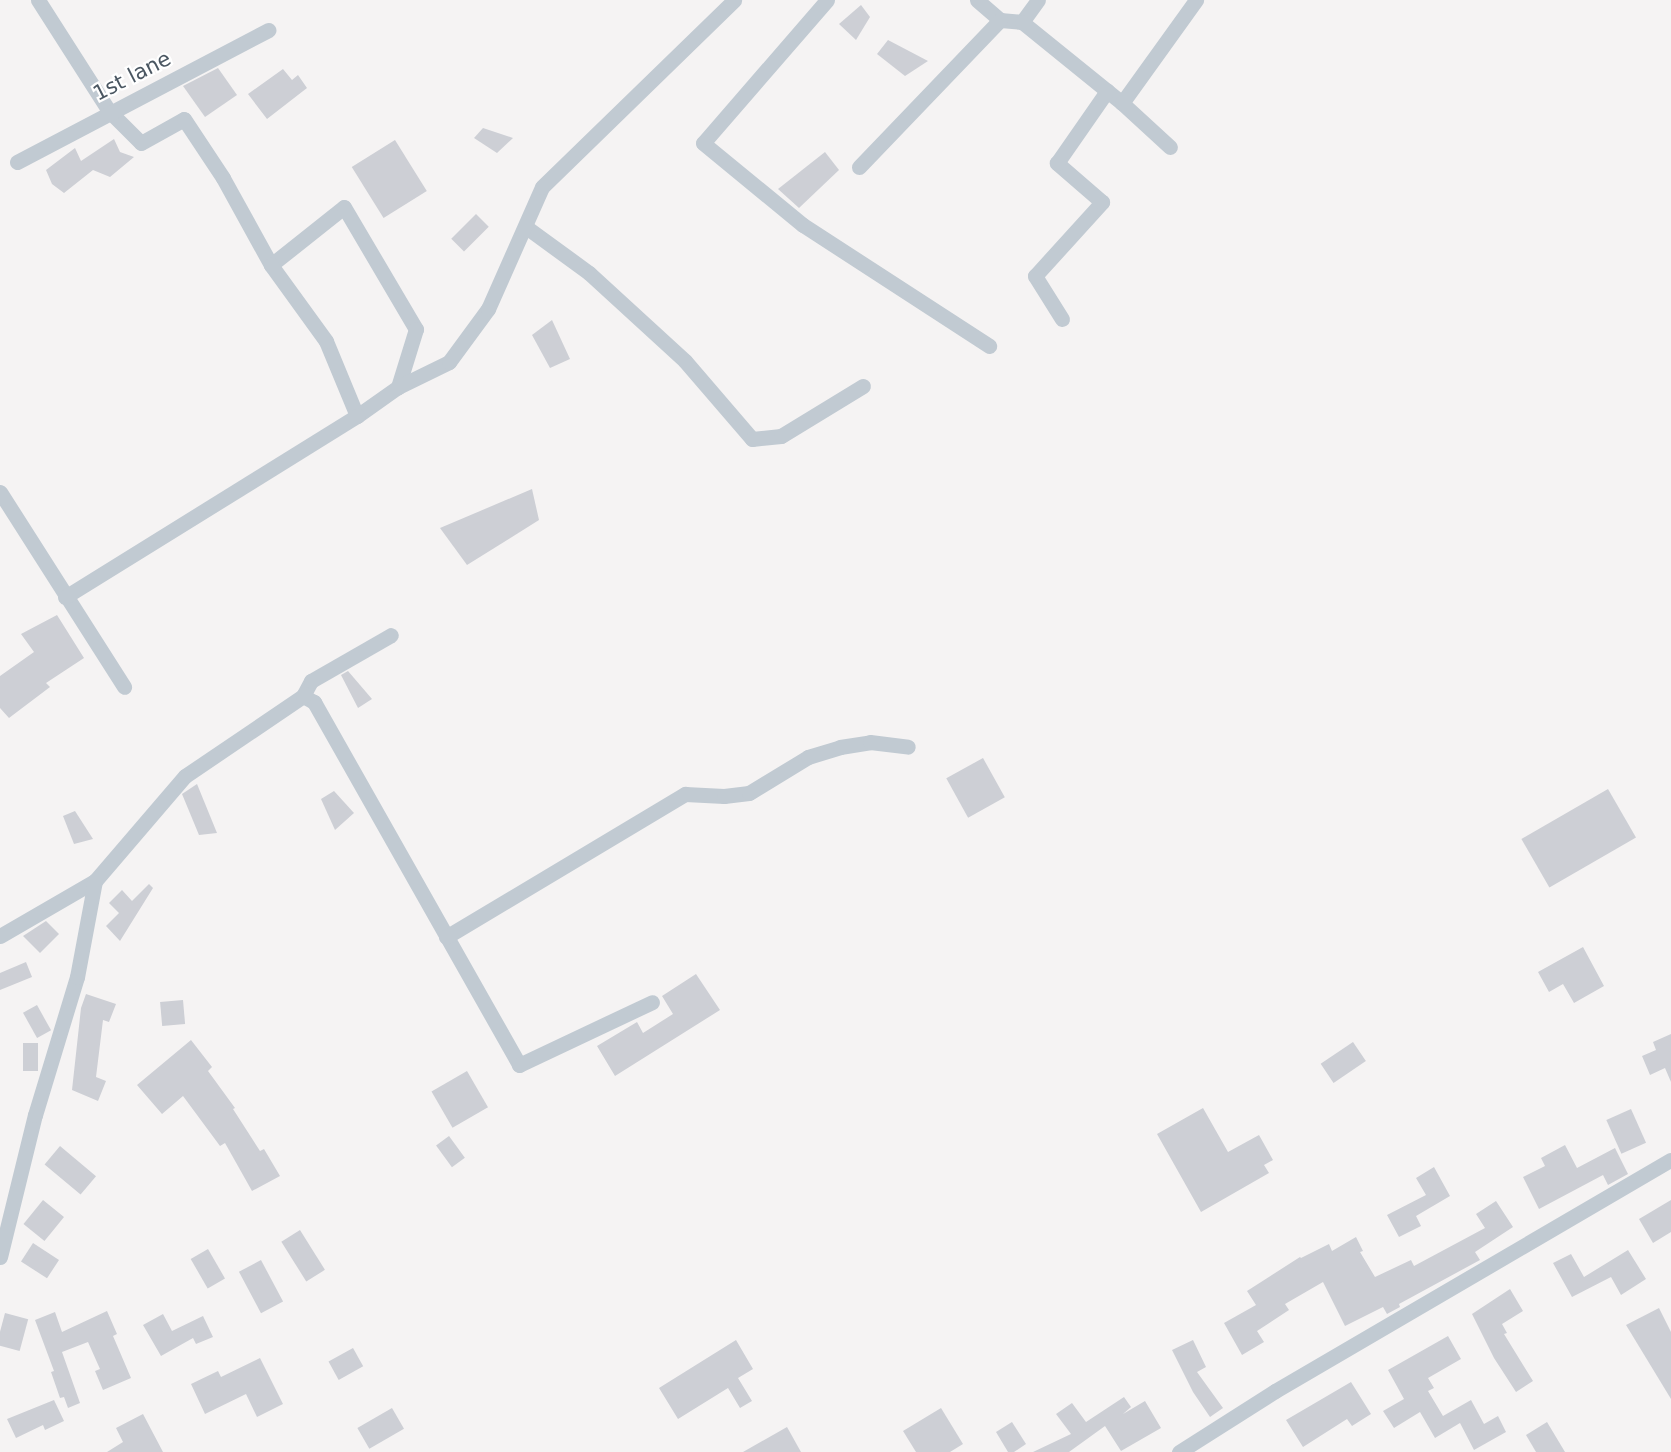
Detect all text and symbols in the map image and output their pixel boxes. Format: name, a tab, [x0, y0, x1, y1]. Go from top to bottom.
street label: 1st lane	[89, 46, 175, 106]

